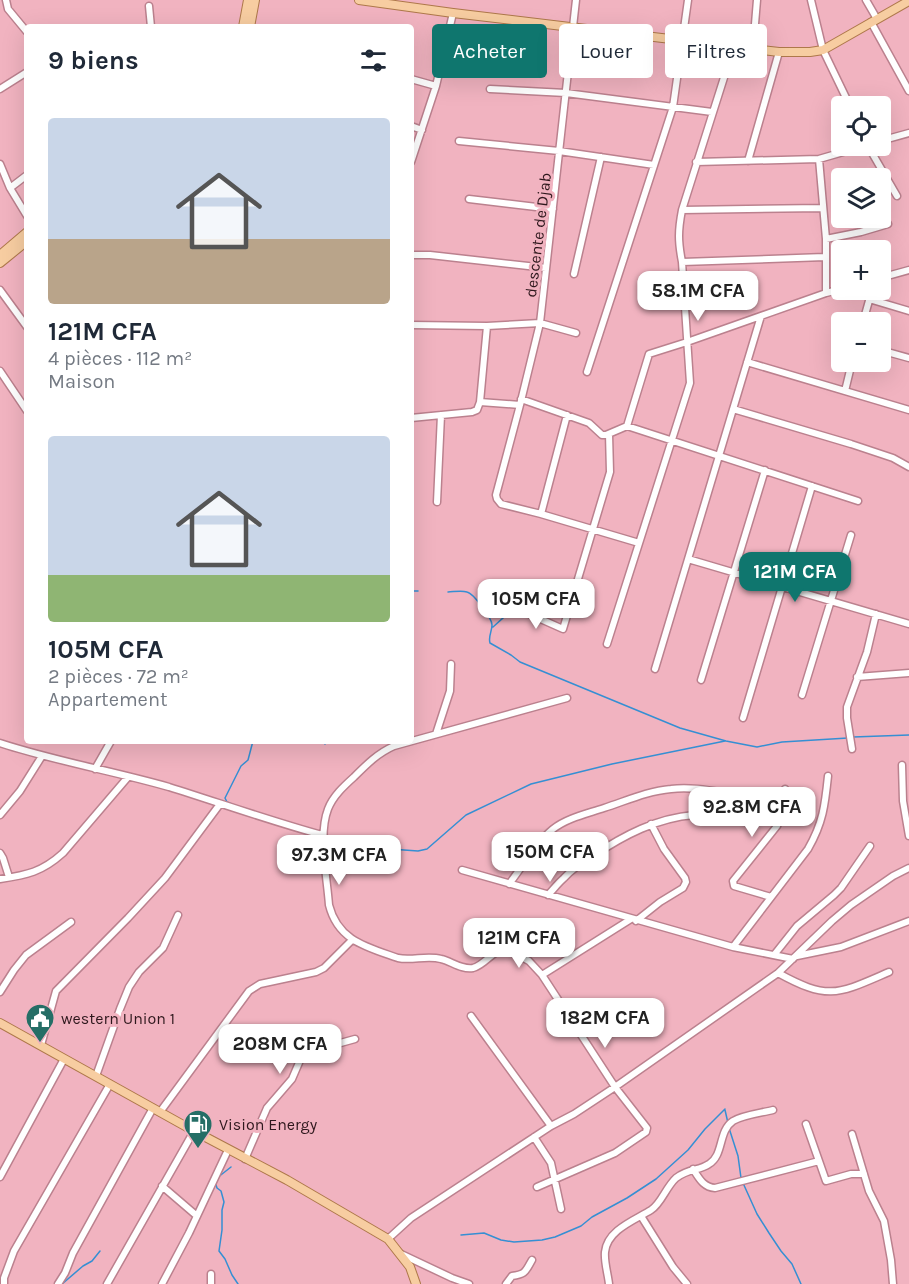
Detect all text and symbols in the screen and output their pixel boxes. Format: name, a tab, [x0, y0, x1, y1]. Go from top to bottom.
chip: Acheter	[432, 24, 547, 78]
chip: Louer	[559, 24, 653, 78]
chip: Filtres	[665, 24, 767, 78]
icon: filters	[357, 44, 390, 77]
text: 9 biens	[48, 45, 139, 76]
map controls	[831, 96, 891, 372]
button: locate	[831, 96, 891, 156]
icon: home	[165, 157, 273, 265]
button: layers	[831, 168, 891, 228]
street label: descente de Djab	[521, 171, 555, 299]
button: +	[831, 240, 891, 300]
pin: 58.1M CFA	[629, 271, 767, 322]
text: 58.1M CFA	[651, 279, 745, 302]
button: −	[831, 312, 891, 372]
text: 121M CFA	[48, 316, 157, 347]
text: 4 pièces · 112 m²	[48, 347, 192, 370]
text: Maison	[48, 370, 115, 393]
icon: home	[165, 475, 273, 583]
pin: 121M CFA	[733, 552, 857, 603]
text: 121M CFA	[753, 560, 837, 583]
pin: 105M CFA	[474, 579, 598, 630]
text: 105M CFA	[492, 587, 580, 610]
text: 105M CFA	[48, 634, 163, 665]
text: 2 pièces · 72 m²	[48, 665, 189, 688]
text: Appartement	[48, 688, 167, 711]
pin: 92.8M CFA	[683, 787, 821, 838]
text: 92.8M CFA	[703, 795, 801, 818]
pin: 150M CFA	[488, 832, 612, 883]
pin: 97.3M CFA	[270, 835, 408, 886]
text: 150M CFA	[506, 840, 594, 863]
text: 97.3M CFA	[291, 843, 387, 866]
pin: 121M CFA	[457, 918, 581, 969]
text: 121M CFA	[477, 926, 561, 949]
pin: 182M CFA	[543, 998, 667, 1049]
public building icon: western Union 1	[24, 1002, 56, 1044]
text: 182M CFA	[560, 1006, 650, 1029]
place label: western Union 1	[61, 1009, 175, 1028]
pin: 208M CFA	[218, 1024, 342, 1075]
text: 208M CFA	[232, 1032, 328, 1055]
fuel station icon: Vision Energy	[182, 1108, 214, 1150]
place label: Vision Energy	[219, 1115, 318, 1134]

